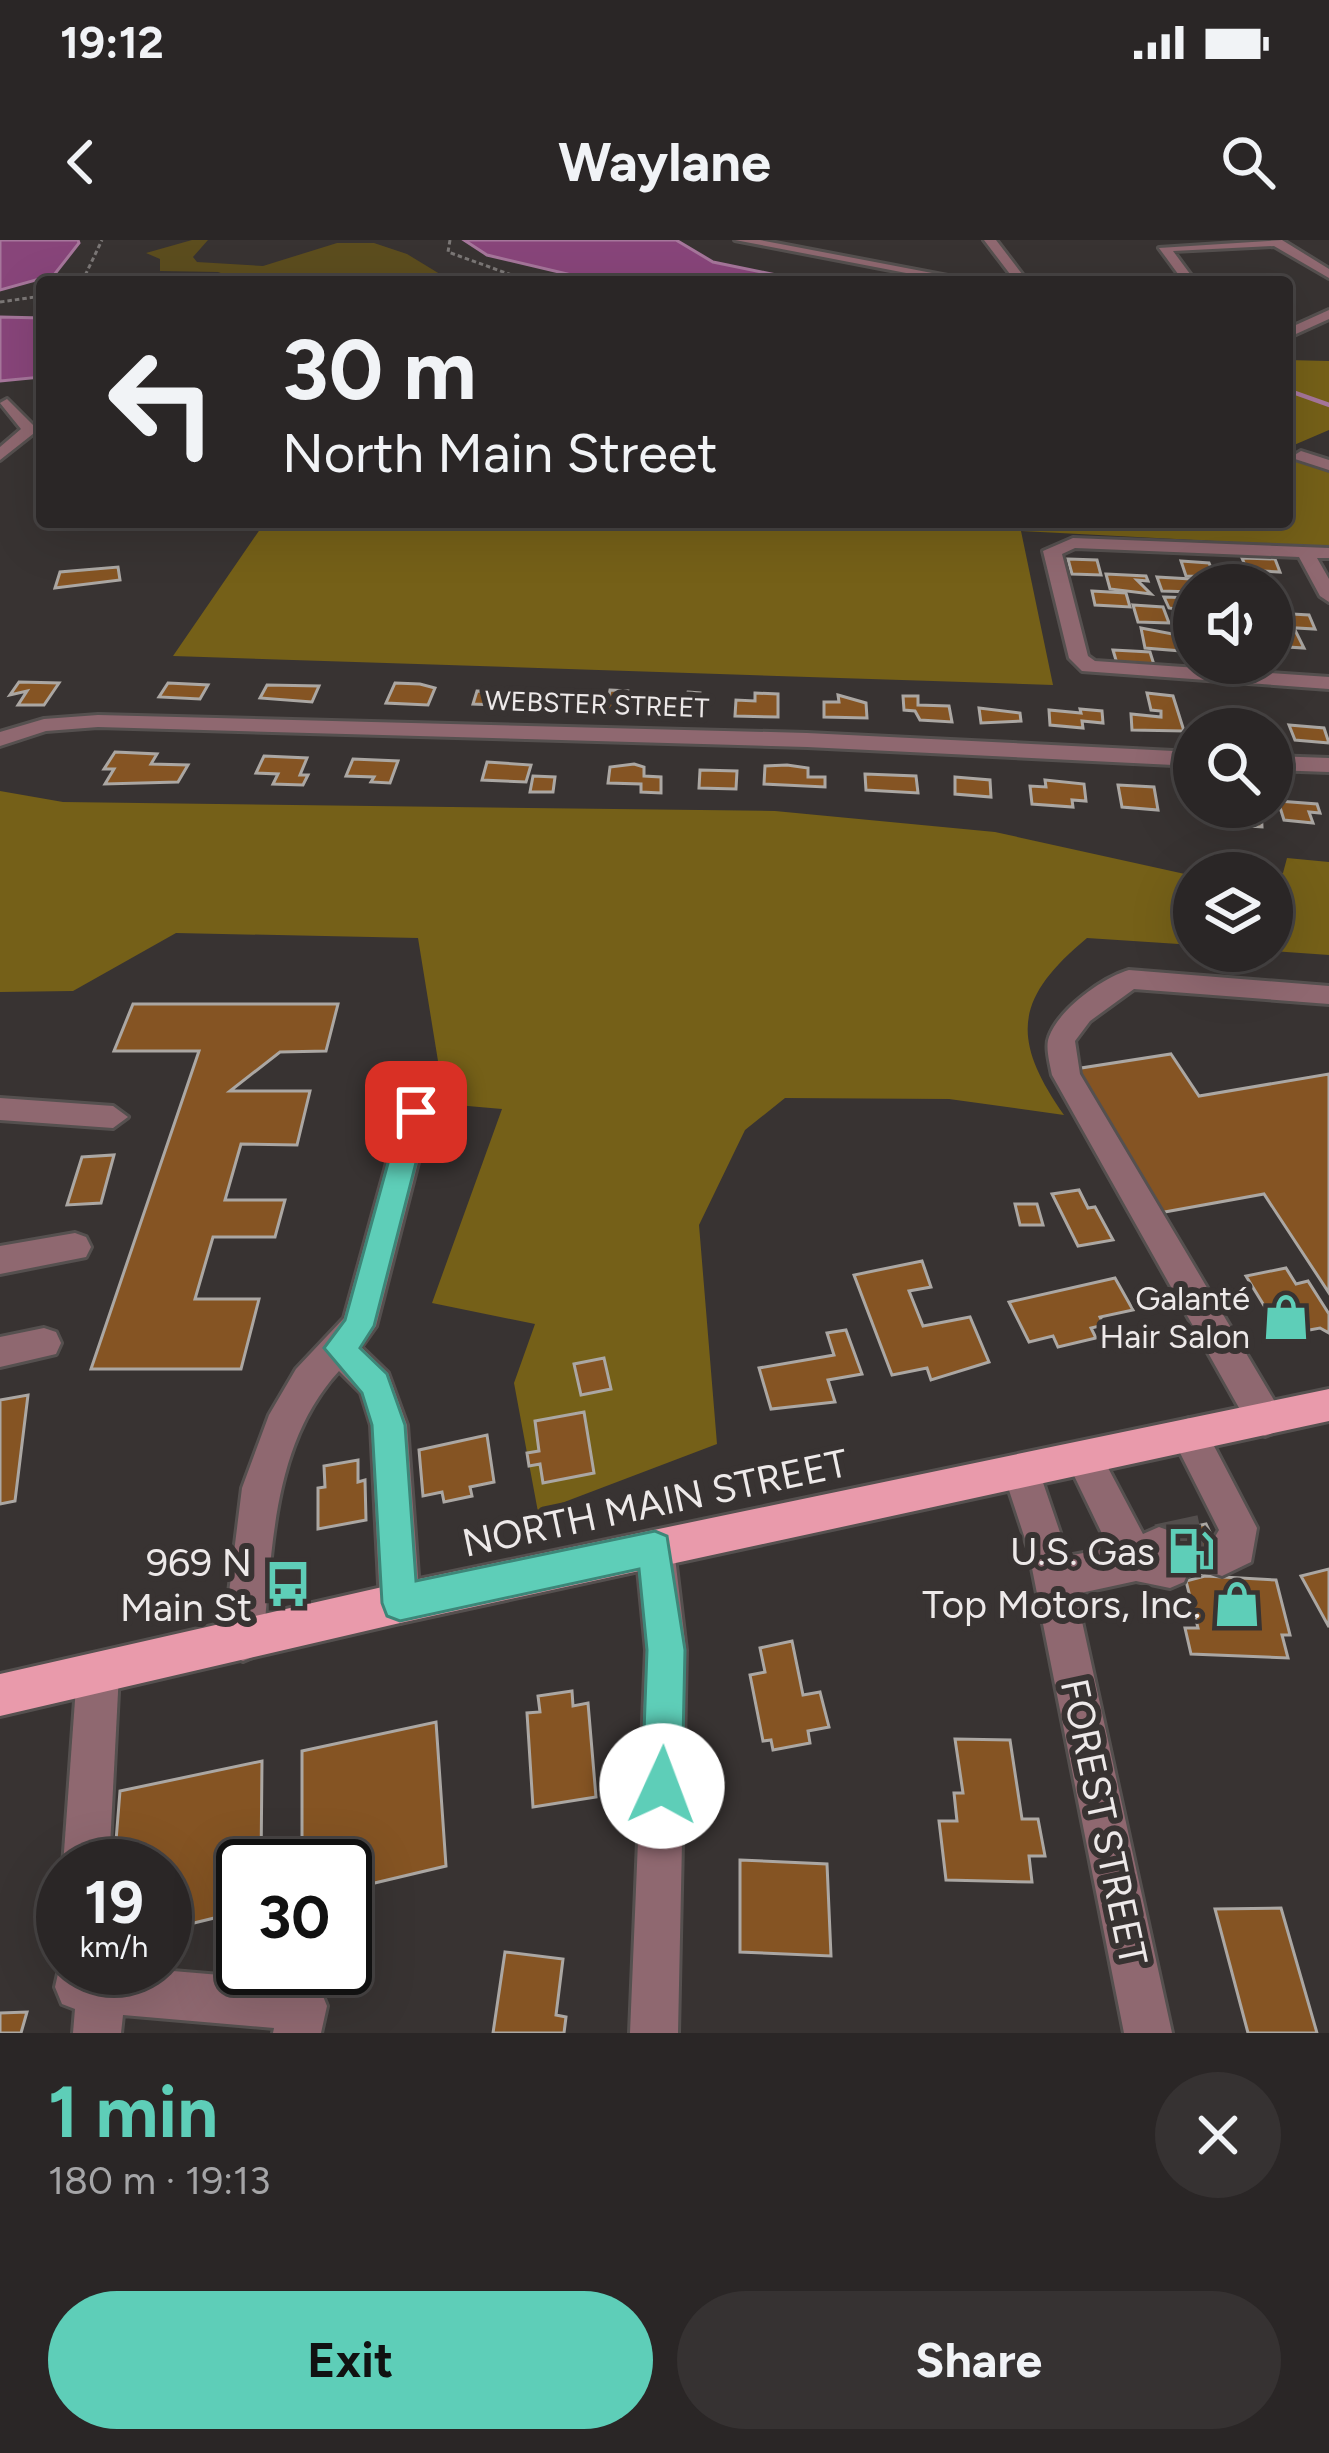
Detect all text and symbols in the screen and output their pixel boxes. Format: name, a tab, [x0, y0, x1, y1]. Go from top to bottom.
text: 19:12	[60, 15, 164, 69]
icon: back	[48, 129, 114, 195]
icon: search	[1215, 129, 1281, 195]
text: Waylane	[558, 130, 771, 195]
text: 30 m	[282, 319, 476, 420]
icon: left	[84, 324, 240, 480]
text: North Main Street	[282, 421, 718, 486]
map controls	[1173, 564, 1293, 972]
button: sound	[1173, 564, 1293, 684]
street label: WEBSTER STREET	[484, 684, 710, 724]
button: search	[1173, 708, 1293, 828]
button: layers	[1173, 852, 1293, 972]
pin	[365, 1061, 467, 1163]
icon: arrive	[383, 1079, 449, 1145]
place label: Galanté Hair Salon	[1100, 1279, 1250, 1356]
shop icon: Galanté Hair Salon	[1261, 1292, 1311, 1342]
street label: NORTH MAIN STREET	[458, 1439, 852, 1567]
fuel station icon: U.S. Gas	[1166, 1526, 1216, 1576]
place label: U.S. Gas	[1010, 1528, 1155, 1575]
place label: 969 N Main St	[120, 1539, 252, 1631]
bus stop icon: 969 N Main St	[263, 1559, 313, 1609]
shop icon: Top Motors, Inc.	[1212, 1579, 1262, 1629]
place label: Top Motors, Inc.	[922, 1581, 1201, 1628]
street label: FOREST STREET	[1051, 1674, 1157, 1970]
position arrow	[599, 1723, 725, 1849]
speed limit sign: 30	[216, 1839, 372, 1995]
text: 19	[84, 1866, 144, 1938]
text: km/h	[80, 1928, 148, 1965]
text: 1 min	[48, 2069, 218, 2155]
button: close	[1155, 2072, 1281, 2198]
text: 180 m · 19:13	[48, 2157, 270, 2204]
button: Exit	[48, 2291, 653, 2429]
button: Share	[677, 2291, 1281, 2429]

